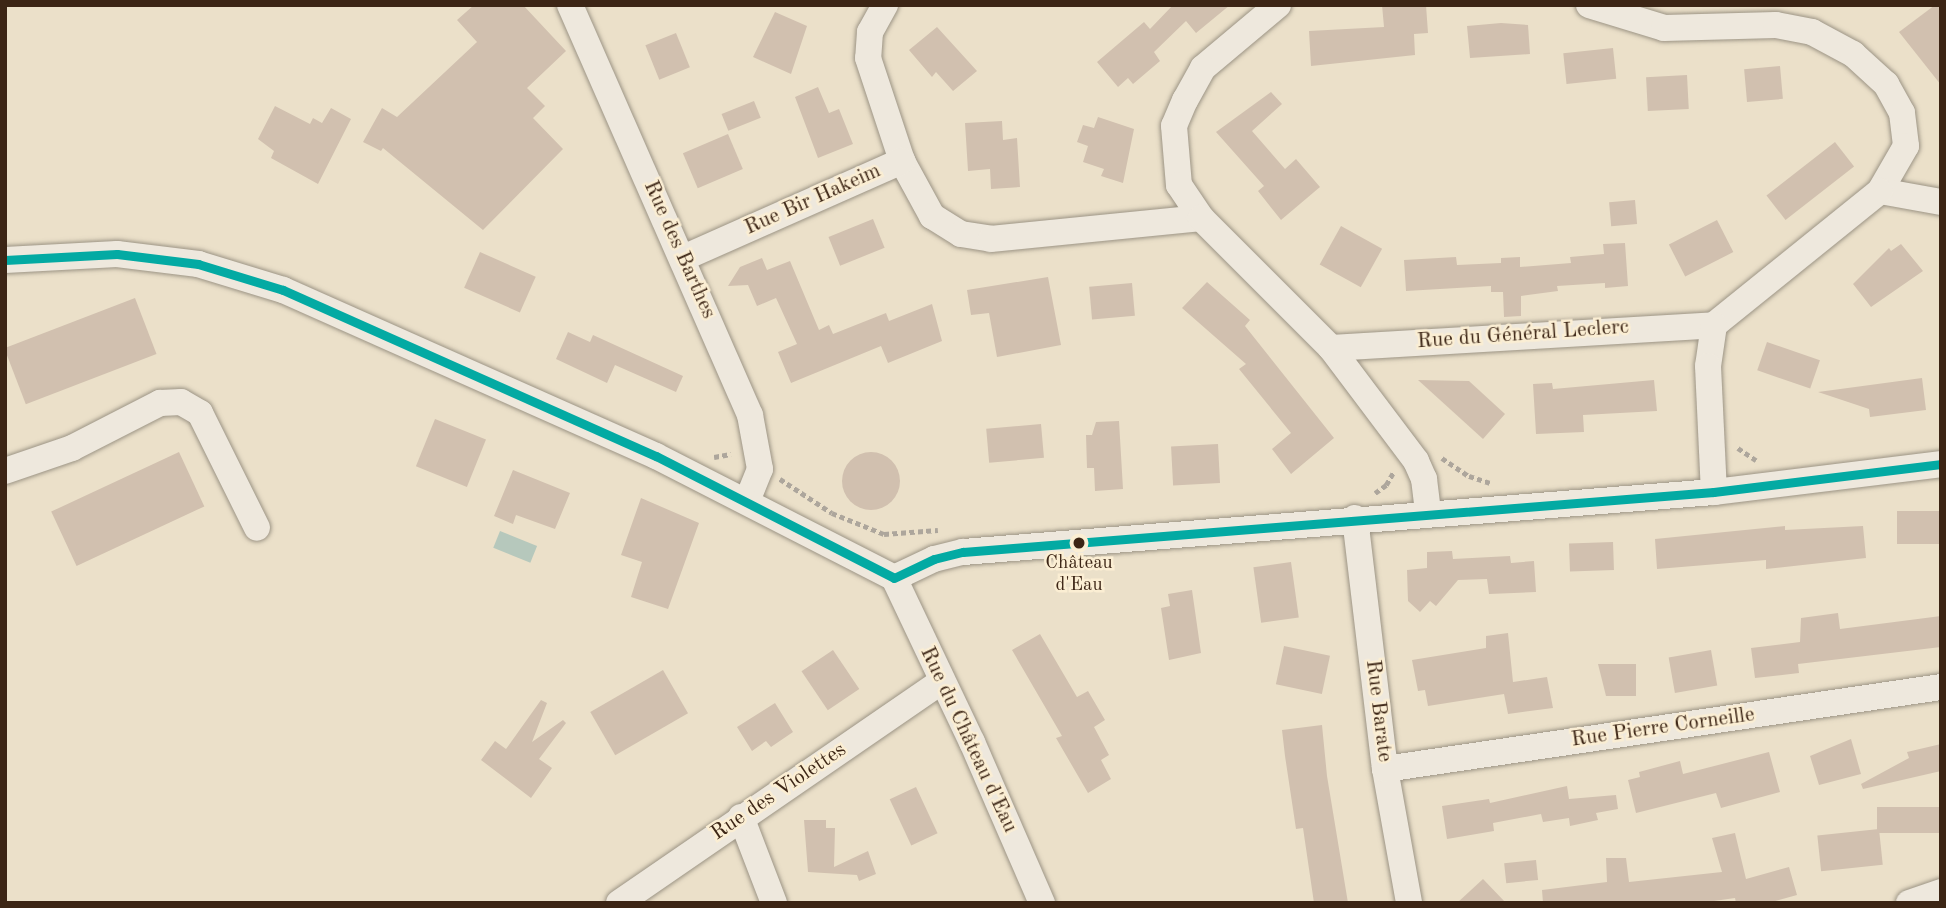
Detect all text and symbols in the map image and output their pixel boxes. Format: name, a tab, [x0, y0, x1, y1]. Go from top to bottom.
street label: Rue Bir Hakeim	[741, 159, 885, 241]
street label: Rue des Barthes	[637, 177, 721, 323]
street label: Rue du Général Leclerc	[1416, 315, 1630, 355]
marker: Château d'Eau	[1072, 536, 1086, 550]
place label: Château d'Eau	[1045, 553, 1113, 597]
street label: Rue du Château d'Eau	[914, 643, 1022, 837]
street label: Rue Barate	[1359, 659, 1397, 763]
street label: Rue Pierre Corneille	[1570, 703, 1756, 753]
street label: Rue des Violettes	[707, 737, 851, 847]

